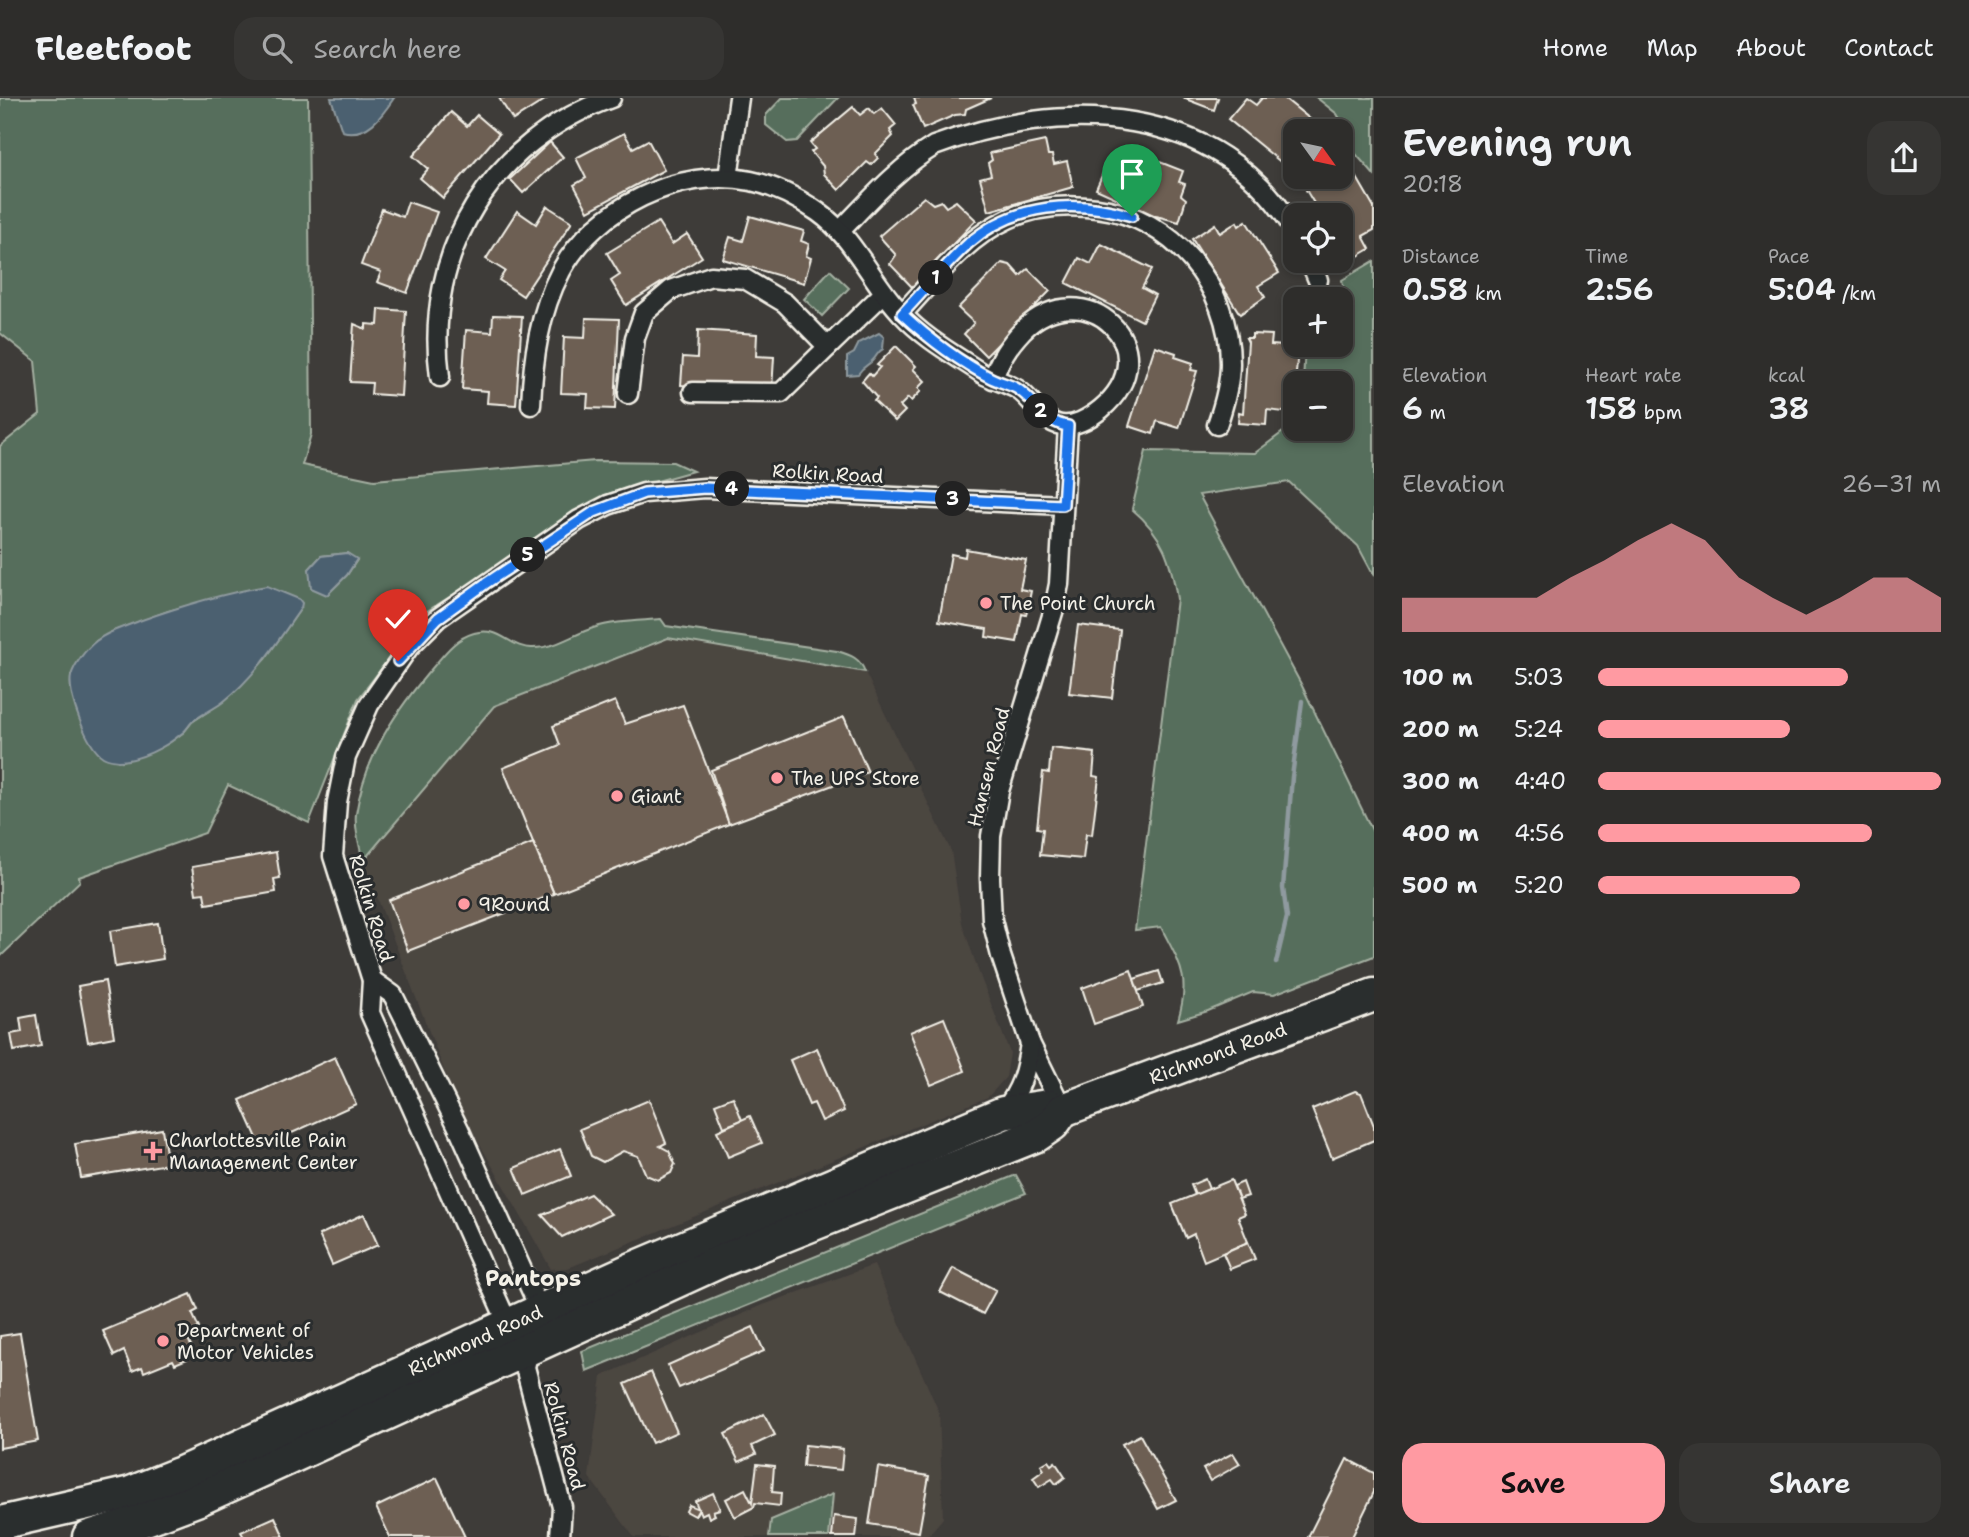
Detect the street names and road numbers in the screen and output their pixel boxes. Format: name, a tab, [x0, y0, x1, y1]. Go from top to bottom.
street label: Rolkin Road	[772, 458, 884, 489]
street label: Hansen Road	[962, 705, 1015, 830]
street label: Rolkin Road	[343, 851, 400, 965]
street label: Richmond Road	[1146, 1016, 1290, 1090]
street label: Richmond Road	[404, 1299, 546, 1382]
street label: Rolkin Road	[538, 1379, 591, 1493]

